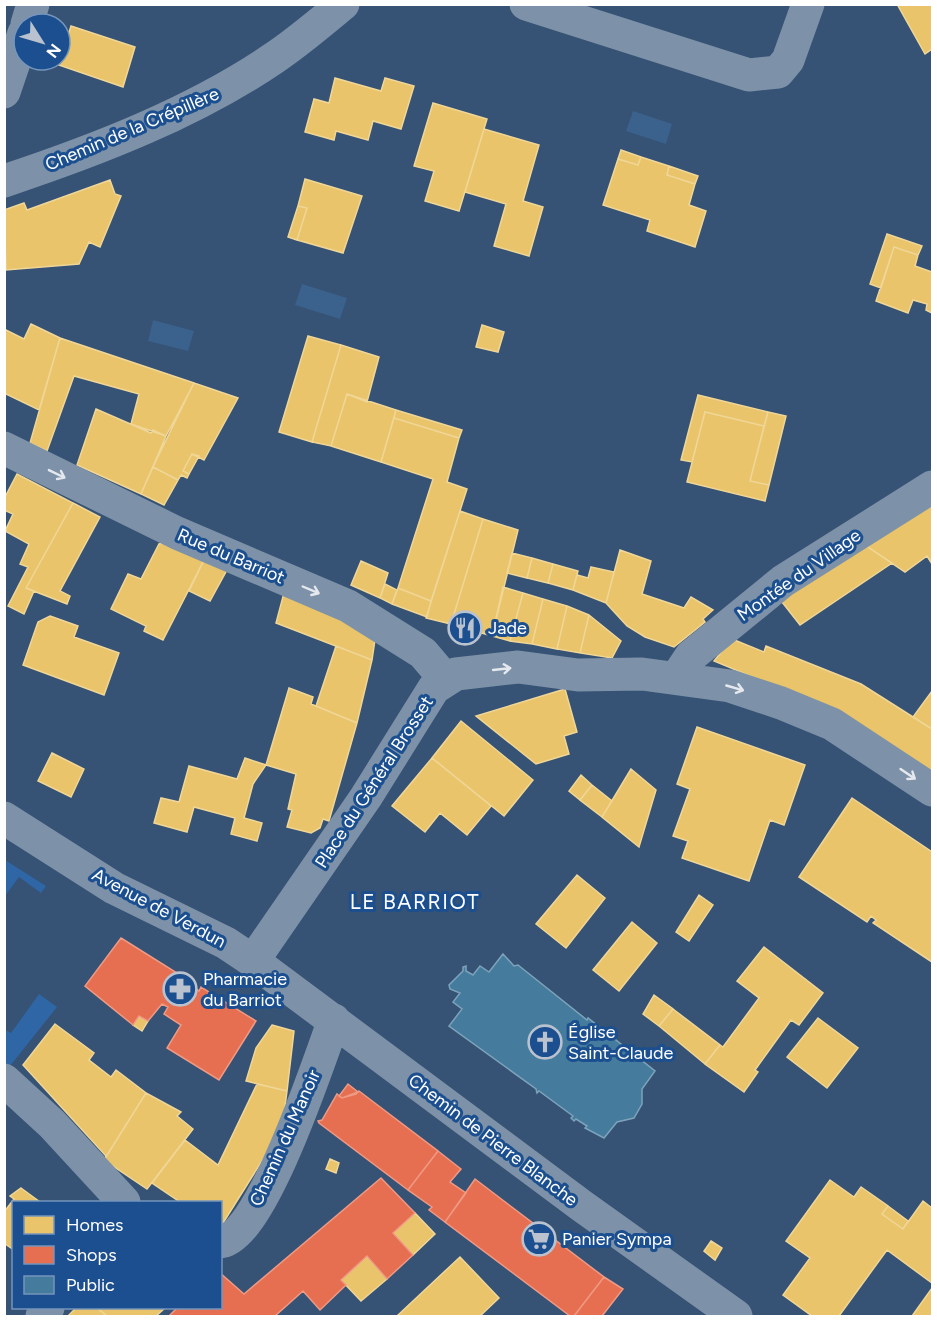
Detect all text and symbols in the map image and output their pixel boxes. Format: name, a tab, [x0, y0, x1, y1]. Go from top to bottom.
north arrow	[12, 12, 72, 72]
text: N	[42, 40, 65, 61]
street label: Chemin de la Crépillère	[42, 82, 222, 176]
one-way arrow	[48, 469, 66, 481]
street label: Rue du Barriot	[174, 524, 288, 589]
street label: Montée du Village	[733, 524, 865, 626]
one-way arrow	[301, 585, 319, 596]
restaurant icon: Jade	[447, 610, 483, 646]
place label: Jade	[488, 617, 527, 639]
one-way arrow	[491, 663, 511, 674]
one-way arrow	[725, 683, 744, 694]
street label: Place du Général Brosset	[310, 692, 438, 872]
one-way arrow	[900, 767, 917, 780]
street label: Avenue de Verdun	[88, 863, 230, 953]
district label: LE BARRIOT	[350, 889, 480, 914]
place label: Pharmacie du Barriot	[203, 968, 287, 1011]
pharmacy icon: Pharmacie du Barriot	[162, 971, 198, 1007]
place label: Église Saint-Claude	[568, 1021, 673, 1064]
church icon: Église Saint-Claude	[527, 1024, 563, 1060]
street label: Chemin du Manoir	[245, 1066, 325, 1210]
street label: Chemin de Pierre Blanche	[404, 1069, 582, 1211]
legend	[12, 1201, 222, 1309]
text: Homes	[66, 1214, 124, 1236]
supermarket icon: Panier Sympa	[521, 1221, 557, 1257]
place label: Panier Sympa	[562, 1228, 672, 1250]
text: Shops	[66, 1244, 117, 1266]
text: Public	[66, 1274, 115, 1296]

